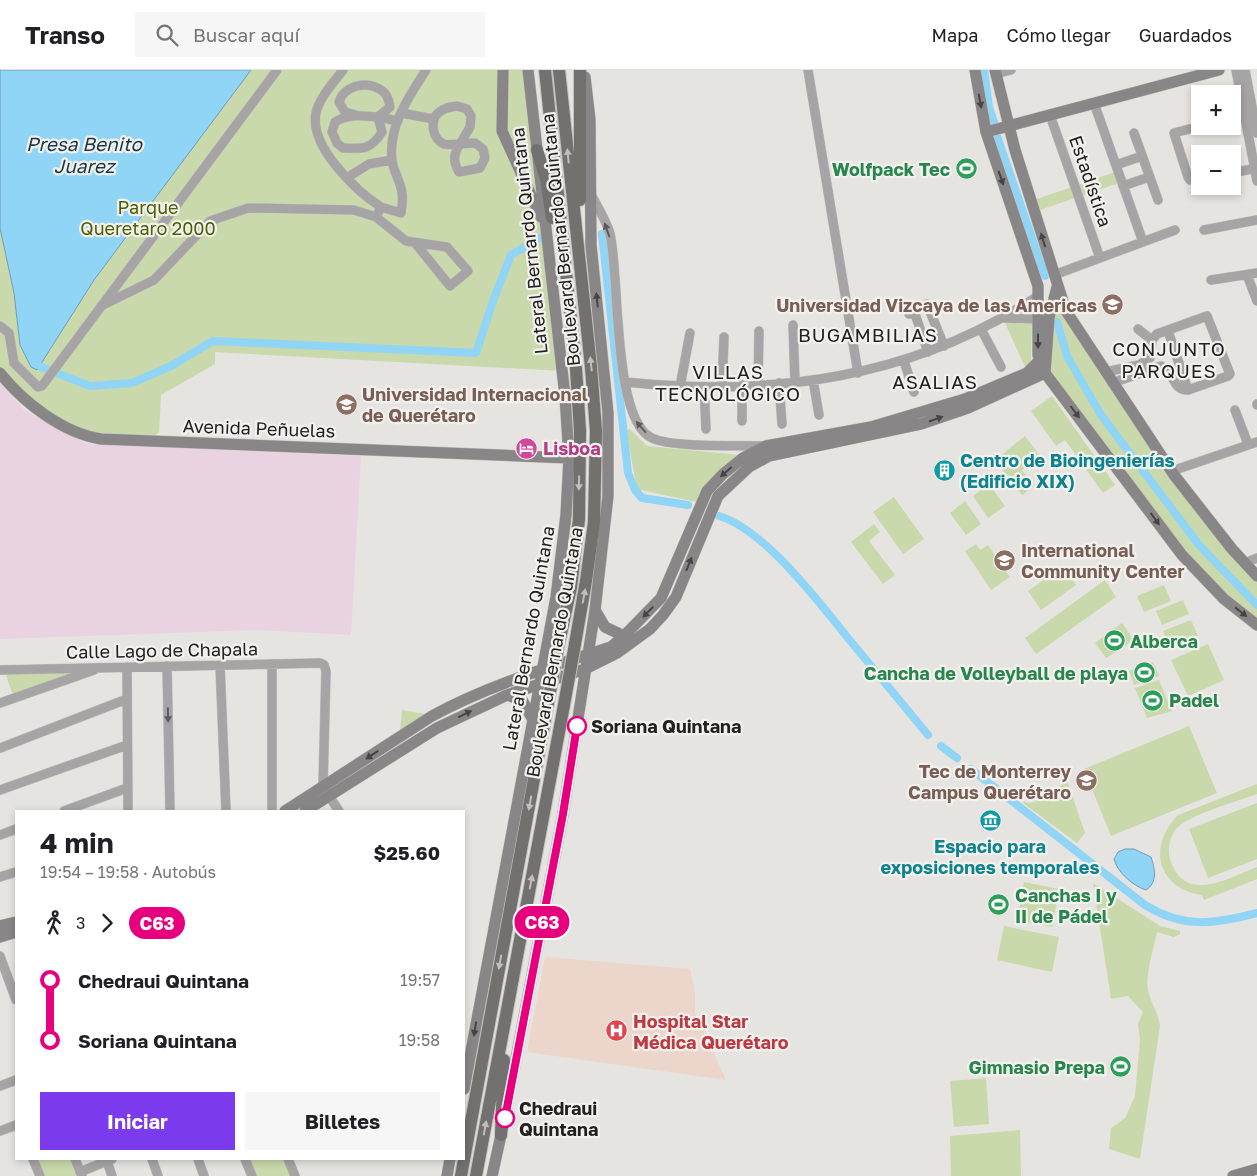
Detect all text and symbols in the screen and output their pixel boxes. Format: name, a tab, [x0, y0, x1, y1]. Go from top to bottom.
search box	[135, 12, 485, 57]
text: Transo	[25, 20, 105, 49]
icon: search	[153, 21, 181, 49]
text: Buscar aquí	[193, 23, 299, 46]
text: Mapa	[932, 24, 978, 46]
text: Cómo llegar	[1006, 24, 1111, 46]
text: Guardados	[1139, 24, 1232, 46]
map controls	[1191, 85, 1241, 195]
button: +	[1191, 85, 1241, 135]
one-way arrow	[977, 93, 985, 109]
street label: Boulevard Bernardo Quintana	[536, 113, 584, 367]
street label: Lateral Bernardo Quintana	[506, 127, 552, 355]
water label: Presa Benito Juarez	[26, 132, 143, 177]
street label: Estadística	[1065, 132, 1117, 230]
button: −	[1191, 145, 1241, 195]
one-way arrow	[564, 147, 572, 163]
sports icon: Wolfpack Tec	[954, 157, 978, 181]
place label: Wolfpack Tec	[832, 158, 950, 180]
one-way arrow	[998, 171, 1006, 186]
park label: Parque Queretaro 2000	[80, 196, 216, 239]
one-way arrow	[603, 222, 611, 237]
one-way arrow	[1039, 233, 1046, 248]
one-way arrow	[593, 291, 601, 307]
school or university icon: Universidad Vizcaya de las Americas	[1101, 293, 1125, 317]
place label: Universidad Vizcaya de las Americas	[776, 294, 1097, 316]
district label: BUGAMBILIAS	[798, 323, 938, 346]
one-way arrow	[1034, 333, 1042, 349]
district label: CONJUNTO PARQUES	[1112, 337, 1226, 382]
one-way arrow	[587, 356, 595, 372]
district label: VILLAS TECNOLÓGICO	[655, 360, 801, 405]
district label: ASALIAS	[892, 370, 978, 393]
place label: Universidad Internacional de Querétaro	[362, 383, 588, 426]
school or university icon: Universidad Internacional de Querétaro	[334, 392, 358, 416]
one-way arrow	[1069, 405, 1080, 418]
street label: Avenida Peñuelas	[182, 414, 336, 442]
one-way arrow	[929, 415, 944, 423]
one-way arrow	[636, 420, 647, 433]
hotel icon: Lisboa	[515, 436, 539, 460]
place label: Lisboa	[543, 437, 601, 459]
place label: Centro de Bioingenierías (Edificio XIX)	[960, 449, 1175, 492]
building icon: Centro de Bioingenierías (Edificio XIX)	[932, 458, 956, 482]
one-way arrow	[719, 467, 732, 478]
one-way arrow	[575, 475, 583, 491]
one-way arrow	[1150, 512, 1161, 525]
street label: Lateral Bernardo Quintana	[497, 524, 559, 752]
street label: Boulevard Bernardo Quintana	[521, 525, 587, 779]
place label: International Community Center	[1021, 539, 1184, 582]
school or university icon: International Community Center	[993, 548, 1017, 572]
one-way arrow	[686, 556, 693, 571]
one-way arrow	[580, 587, 588, 603]
one-way arrow	[642, 606, 654, 618]
one-way arrow	[1234, 607, 1247, 617]
sports icon: Alberca	[1102, 629, 1126, 653]
place label: Alberca	[1130, 630, 1198, 652]
street label: Calle Lago de Chapala	[66, 637, 258, 663]
sports icon: Cancha de Volleyball de playa	[1132, 661, 1156, 685]
place label: Cancha de Volleyball de playa	[864, 662, 1128, 684]
sports icon: Padel	[1141, 688, 1165, 712]
place label: Padel	[1169, 689, 1219, 711]
one-way arrow	[164, 707, 172, 723]
one-way arrow	[457, 709, 472, 718]
place label: Soriana Quintana	[591, 715, 741, 737]
marker: Soriana Quintana	[567, 716, 587, 736]
one-way arrow	[365, 750, 379, 760]
place label: Tec de Monterrey Campus Querétaro	[908, 760, 1071, 803]
school or university icon: Tec de Monterrey Campus Querétaro	[1075, 769, 1099, 793]
one-way arrow	[525, 795, 533, 811]
museum icon: Espacio para exposiciones temporales	[978, 809, 1002, 833]
text: 4 min	[40, 826, 114, 859]
place label: Espacio para exposiciones temporales	[880, 835, 1100, 878]
text: $25.60	[374, 841, 440, 864]
text: 19:54 – 19:58 · Autobús	[40, 862, 216, 882]
one-way arrow	[527, 874, 535, 890]
place label: Canchas I y II de Pádel	[1015, 884, 1117, 927]
sports icon: Canchas I y II de Pádel	[987, 893, 1011, 917]
line badge: C63	[513, 906, 571, 938]
icon: walk	[40, 909, 68, 937]
icon: forward	[93, 909, 121, 937]
text: C63	[524, 911, 560, 933]
text: C63	[139, 912, 175, 934]
text: 3	[76, 913, 85, 933]
one-way arrow	[496, 955, 504, 971]
text: Chedraui Quintana	[78, 969, 249, 992]
text: 19:57	[400, 970, 440, 990]
place label: Hospital Star Médica Querétaro	[633, 1010, 789, 1053]
hospital icon: Hospital Star Médica Querétaro	[605, 1019, 629, 1043]
one-way arrow	[471, 1021, 479, 1037]
text: Soriana Quintana	[78, 1029, 237, 1052]
text: 19:58	[399, 1030, 440, 1050]
sports icon: Gimnasio Prepa	[1109, 1055, 1133, 1079]
place label: Gimnasio Prepa	[969, 1056, 1105, 1078]
button: Iniciar	[40, 1092, 235, 1150]
button: Billetes	[245, 1092, 440, 1150]
place label: Chedraui Quintana	[519, 1097, 598, 1140]
marker: Chedraui Quintana	[495, 1108, 515, 1128]
one-way arrow	[482, 1120, 490, 1136]

